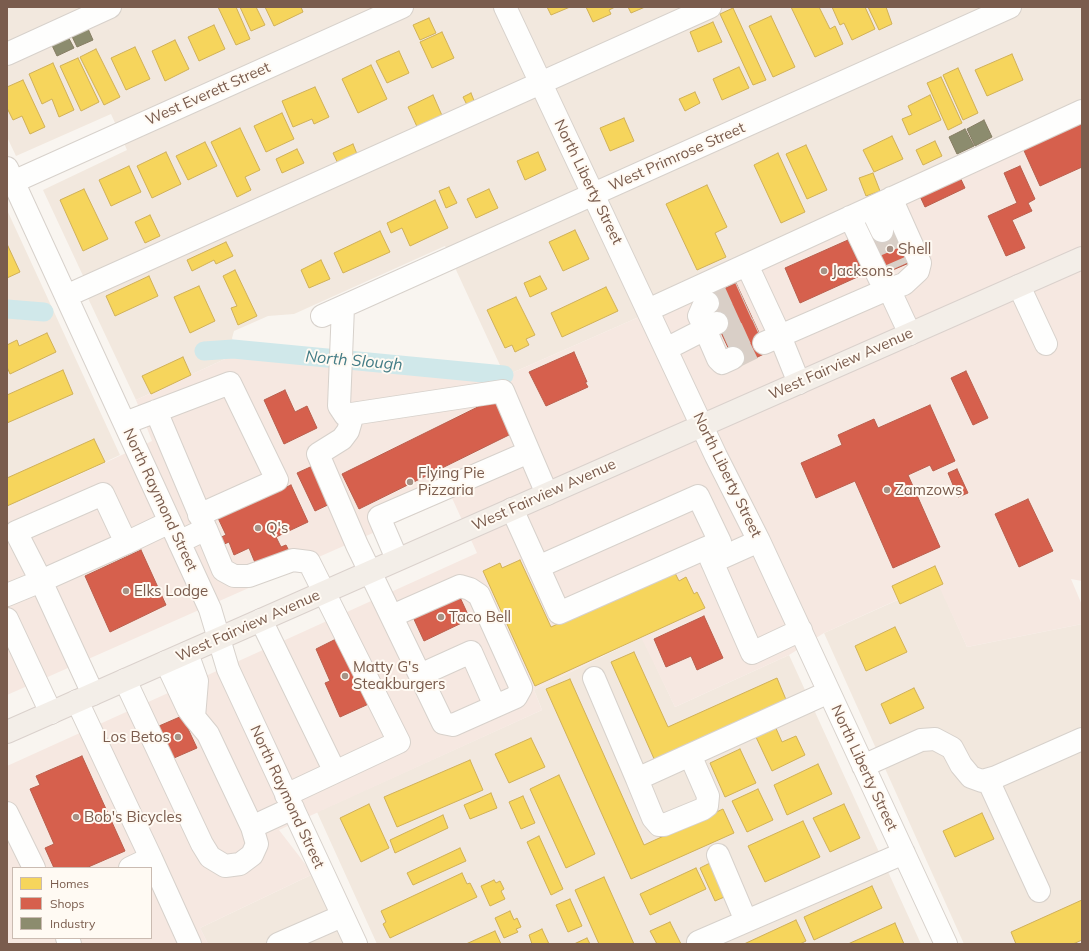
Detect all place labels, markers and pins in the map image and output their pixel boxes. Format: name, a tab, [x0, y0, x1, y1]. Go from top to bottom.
place label: Shell	[898, 240, 931, 258]
marker: Shell	[885, 244, 895, 254]
place label: Jacksons	[832, 262, 893, 280]
marker: Jacksons	[819, 266, 829, 276]
place label: Flying Pie Pizzaria	[418, 464, 485, 499]
marker: Flying Pie Pizzaria	[405, 477, 415, 487]
place label: Zamzows	[895, 481, 962, 499]
marker: Zamzows	[882, 485, 892, 495]
place label: Q's	[266, 519, 288, 537]
marker: Q's	[253, 523, 263, 533]
place label: Elks Lodge	[134, 582, 208, 600]
marker: Elks Lodge	[121, 586, 131, 596]
place label: Taco Bell	[449, 608, 511, 626]
marker: Taco Bell	[436, 612, 446, 622]
place label: Matty G's Steakburgers	[353, 658, 445, 693]
marker: Matty G's Steakburgers	[340, 671, 350, 681]
place label: Los Betos	[102, 728, 170, 746]
marker: Los Betos	[173, 732, 183, 742]
place label: Bob's Bicycles	[84, 808, 182, 826]
marker: Bob's Bicycles	[71, 812, 81, 822]

